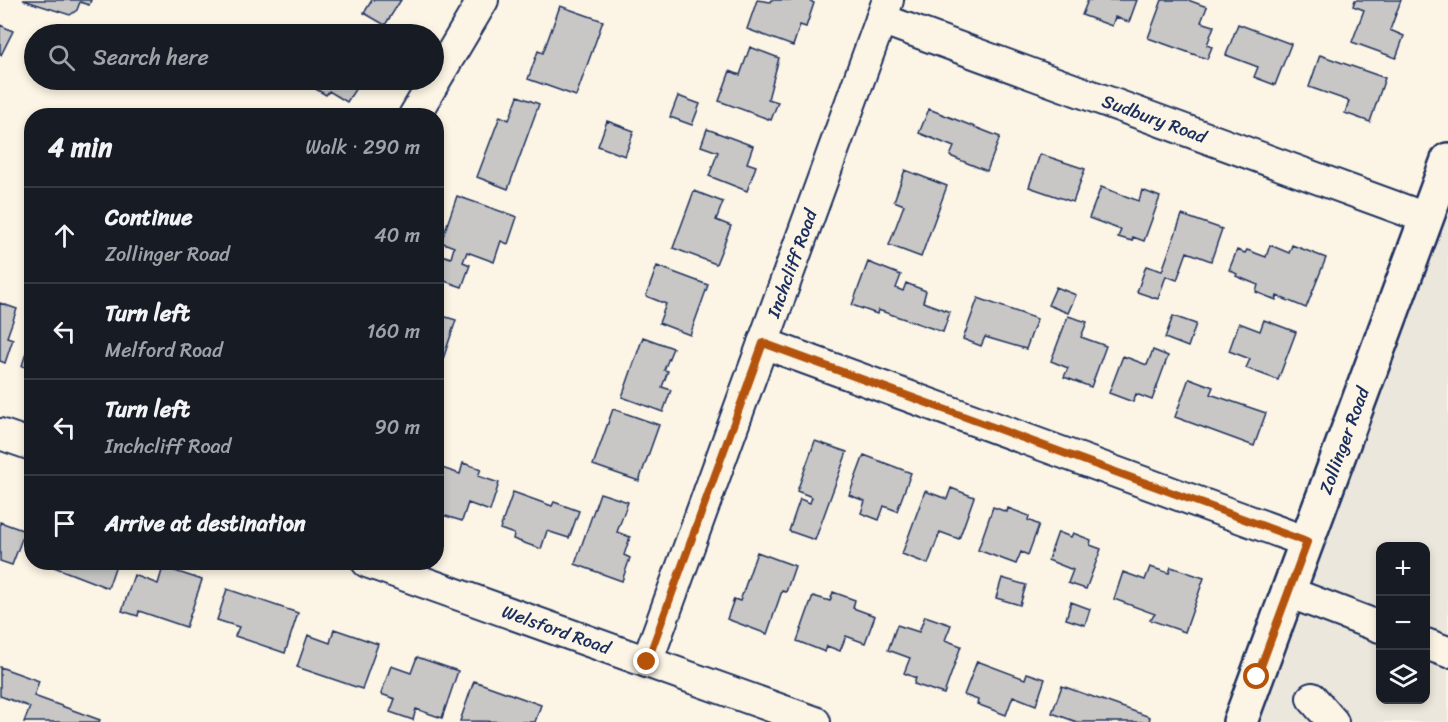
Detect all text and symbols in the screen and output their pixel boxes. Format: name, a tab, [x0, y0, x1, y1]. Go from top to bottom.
search box	[24, 24, 444, 90]
text: Search here	[93, 38, 209, 77]
icon: search	[45, 41, 78, 74]
street label: Sudbury Road	[1097, 85, 1213, 153]
text: 4 min	[48, 124, 112, 170]
text: Walk · 290 m	[305, 130, 420, 165]
text: Continue	[105, 198, 193, 237]
street label: Inchcliff Road	[757, 203, 827, 323]
text: 40 m	[374, 218, 420, 253]
icon: ahead	[48, 219, 81, 252]
text: Zollinger Road	[105, 237, 230, 272]
text: Turn left	[105, 294, 190, 333]
text: 160 m	[367, 314, 420, 349]
icon: left	[48, 315, 81, 348]
text: Melford Road	[105, 333, 223, 368]
street label: Zollinger Road	[1310, 381, 1379, 499]
text: Turn left	[105, 390, 190, 429]
text: 90 m	[375, 410, 420, 445]
icon: left	[48, 411, 81, 444]
text: Inchcliff Road	[105, 429, 231, 464]
text: Arrive at destination	[105, 504, 306, 543]
icon: arrive	[48, 507, 81, 540]
map controls	[1376, 542, 1430, 704]
button: +	[1376, 542, 1430, 596]
street label: Welsford Road	[497, 595, 617, 664]
button: −	[1376, 596, 1430, 650]
route end	[633, 648, 659, 674]
button: layers	[1376, 650, 1430, 704]
route start	[1243, 663, 1269, 689]

